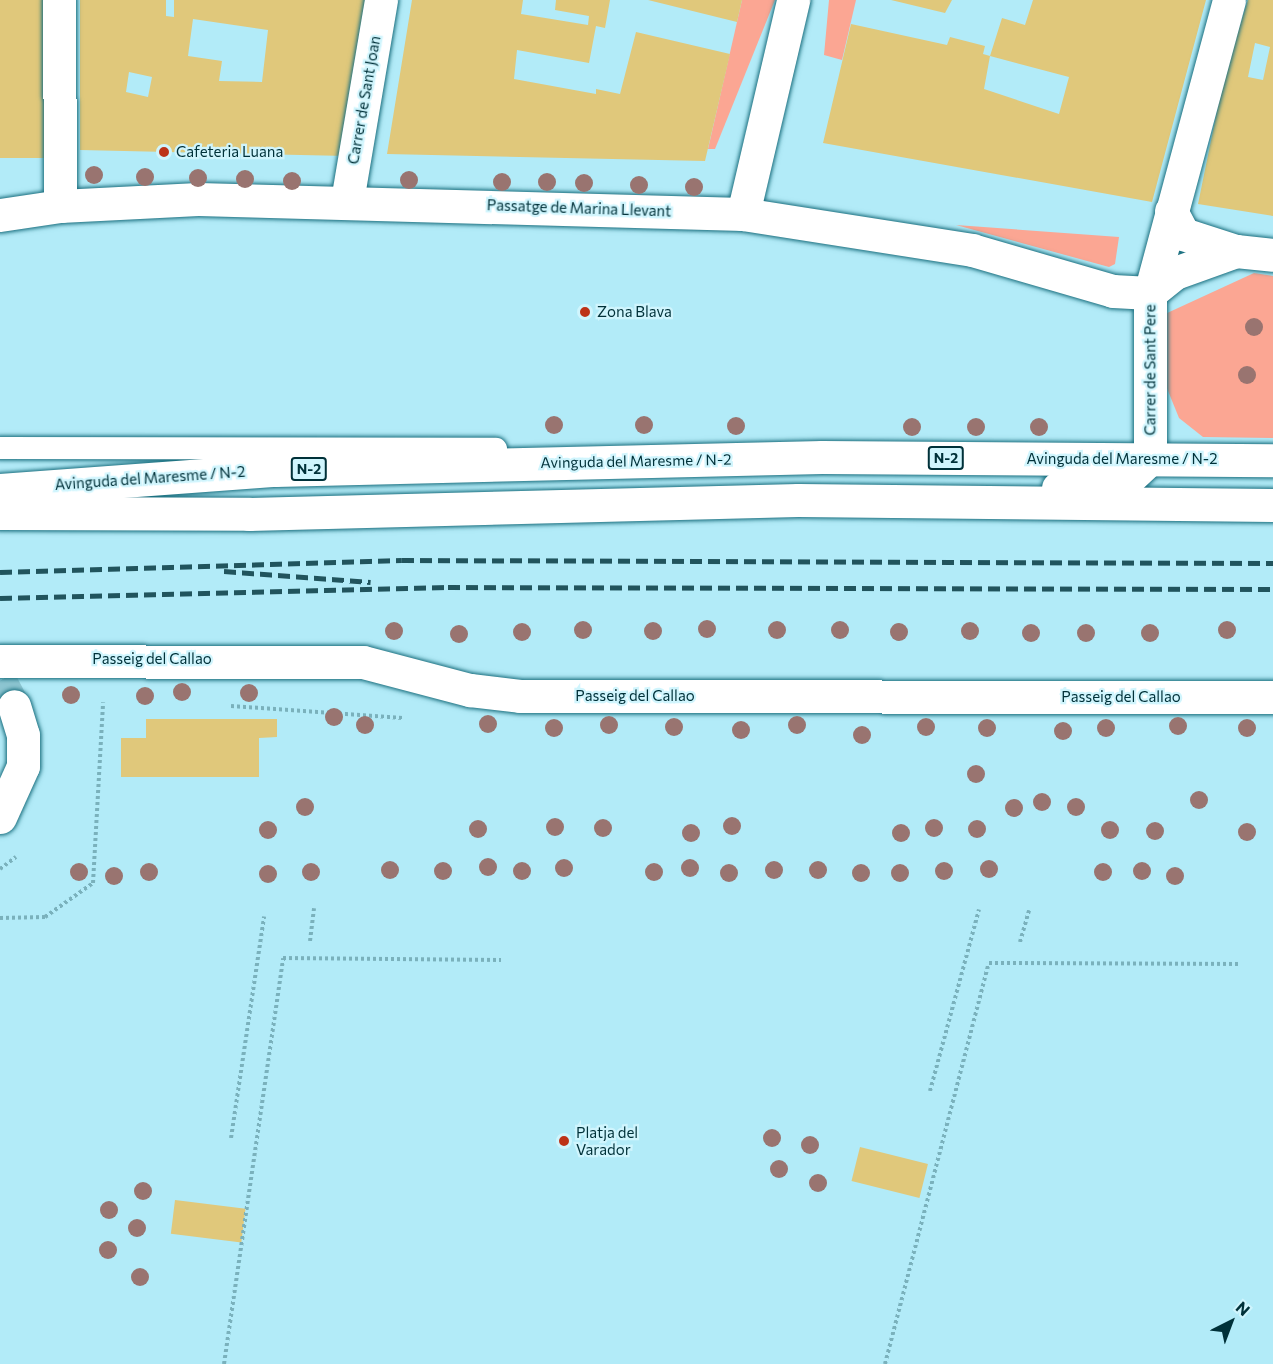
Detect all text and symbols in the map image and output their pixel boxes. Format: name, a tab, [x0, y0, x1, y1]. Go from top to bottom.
street label: Carrer de Sant Joan	[344, 34, 384, 166]
place label: Cafeteria Luana	[176, 143, 283, 161]
marker: Cafeteria Luana	[157, 145, 171, 159]
street label: Passatge de Marina Llevant	[486, 196, 672, 220]
place label: Zona Blava	[597, 303, 672, 321]
street label: Carrer de Sant Pere	[1141, 304, 1159, 436]
marker: Zona Blava	[578, 305, 592, 319]
road number: N-2	[926, 447, 966, 469]
street label: Avinguda del Maresme / N-2	[540, 450, 732, 472]
street label: Avinguda del Maresme / N-2	[1027, 450, 1217, 468]
road number: N-2	[290, 458, 328, 480]
street label: Avinguda del Maresme / N-2	[54, 462, 246, 494]
street label: Passeig del Callao	[92, 650, 212, 668]
street label: Passeig del Callao	[575, 687, 695, 705]
street label: Passeig del Callao	[1061, 688, 1181, 706]
place label: Platja del Varador	[576, 1123, 638, 1158]
marker: Platja del Varador	[557, 1134, 571, 1148]
north arrow	[1201, 1292, 1261, 1352]
text: N	[1233, 1297, 1254, 1319]

